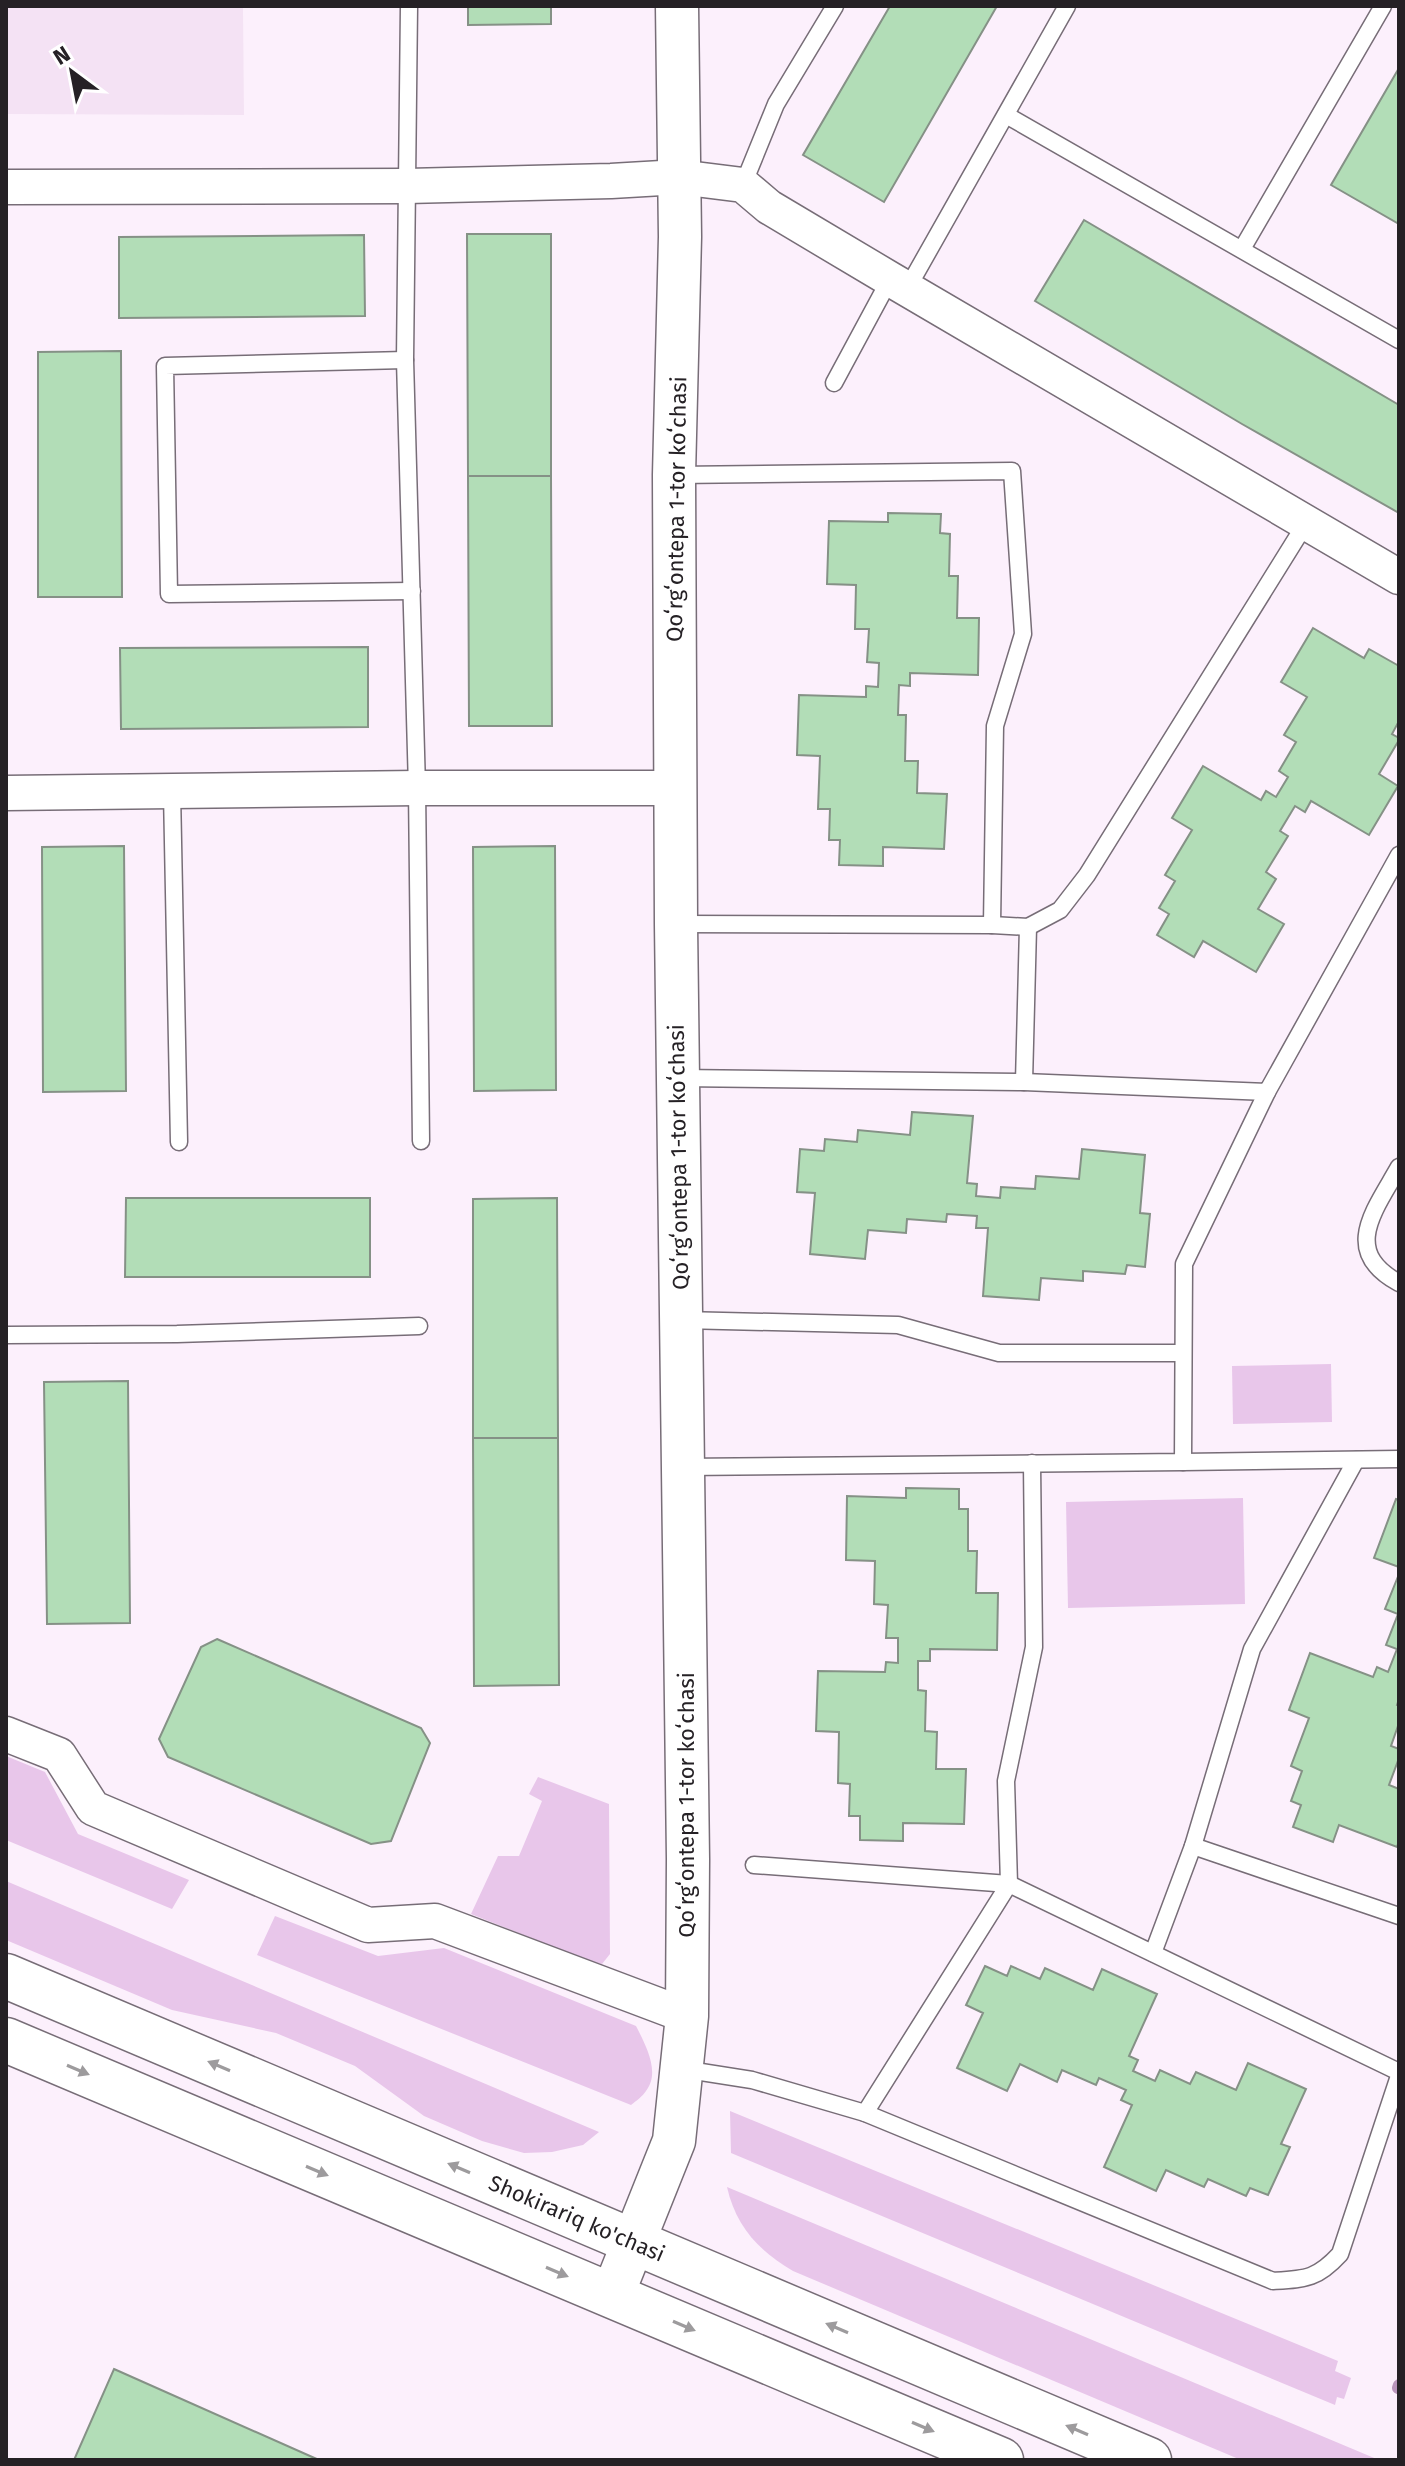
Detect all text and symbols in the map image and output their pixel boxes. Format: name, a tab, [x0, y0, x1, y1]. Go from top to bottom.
north arrow	[32, 32, 112, 112]
text: N	[48, 40, 75, 71]
street label: Qoʻrgʻontepa 1-tor koʻchasi	[661, 376, 692, 642]
street label: Qoʻrgʻontepa 1-tor koʻchasi	[663, 1024, 694, 1290]
street label: Qoʻrgʻontepa 1-tor koʻchasi	[673, 1672, 700, 1938]
one-way arrow	[208, 2060, 231, 2073]
one-way arrow	[66, 2064, 90, 2077]
one-way arrow	[447, 2161, 471, 2174]
one-way arrow	[305, 2165, 329, 2178]
street label: Shokirariq ko'chasi	[485, 2169, 669, 2268]
one-way arrow	[545, 2266, 569, 2279]
one-way arrow	[672, 2320, 696, 2333]
one-way arrow	[826, 2322, 849, 2335]
one-way arrow	[912, 2421, 935, 2434]
one-way arrow	[1065, 2423, 1089, 2436]

